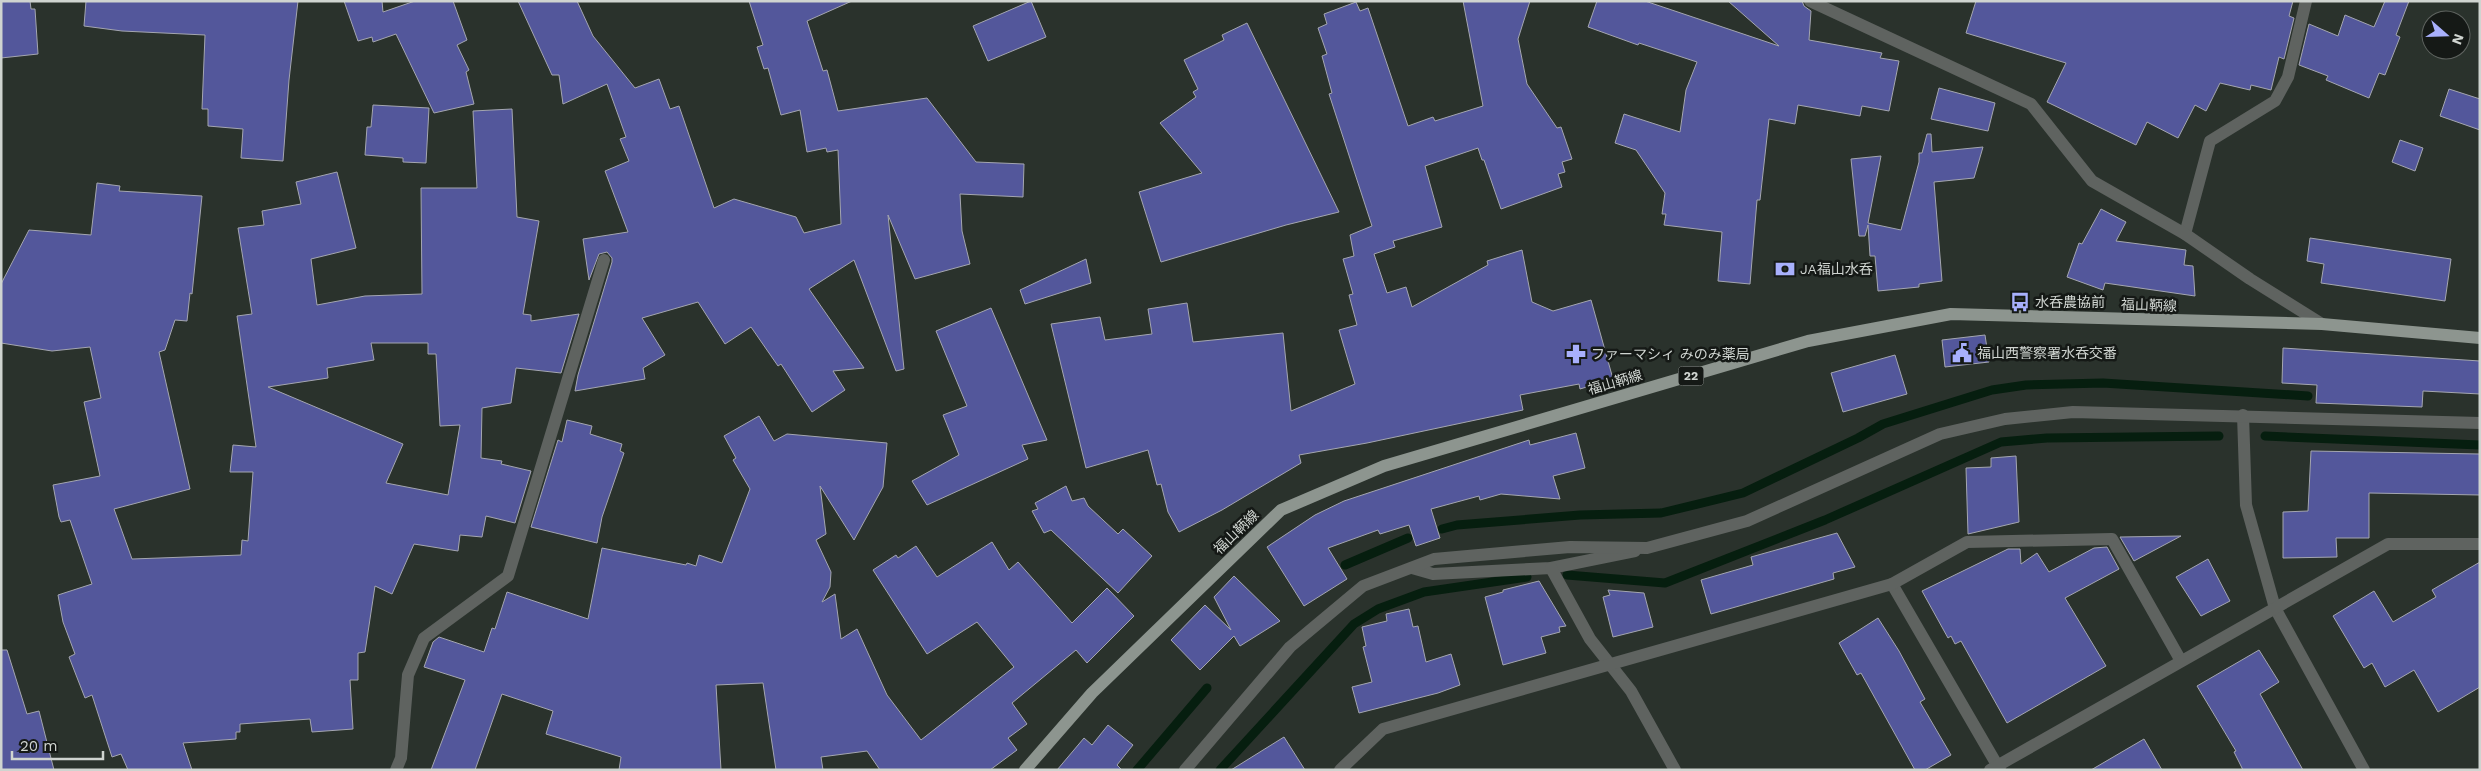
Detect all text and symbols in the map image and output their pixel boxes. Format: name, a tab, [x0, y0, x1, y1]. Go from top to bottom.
north arrow	[2421, 10, 2471, 60]
text: N	[2449, 32, 2468, 47]
bank icon: JA福山水呑	[1774, 258, 1796, 280]
place label: JA福山水呑	[1800, 261, 1873, 277]
bus stop icon: 水呑農協前	[2009, 291, 2031, 313]
place label: 水呑農協前	[2035, 294, 2105, 310]
street label: 福山鞆線	[2121, 296, 2177, 314]
public building icon: 福山西警察署水呑交番	[1951, 342, 1973, 364]
pharmacy icon: ファーマシィ みのみ薬局	[1565, 343, 1587, 365]
place label: 福山西警察署水呑交番	[1977, 345, 2117, 361]
place label: ファーマシィ みのみ薬局	[1591, 346, 1750, 362]
road number: 22	[1678, 366, 1704, 386]
street label: 福山鞆線	[1586, 367, 1644, 397]
street label: 福山鞆線	[1210, 507, 1262, 557]
scale bar	[12, 728, 104, 760]
text: 20 m	[20, 737, 58, 755]

